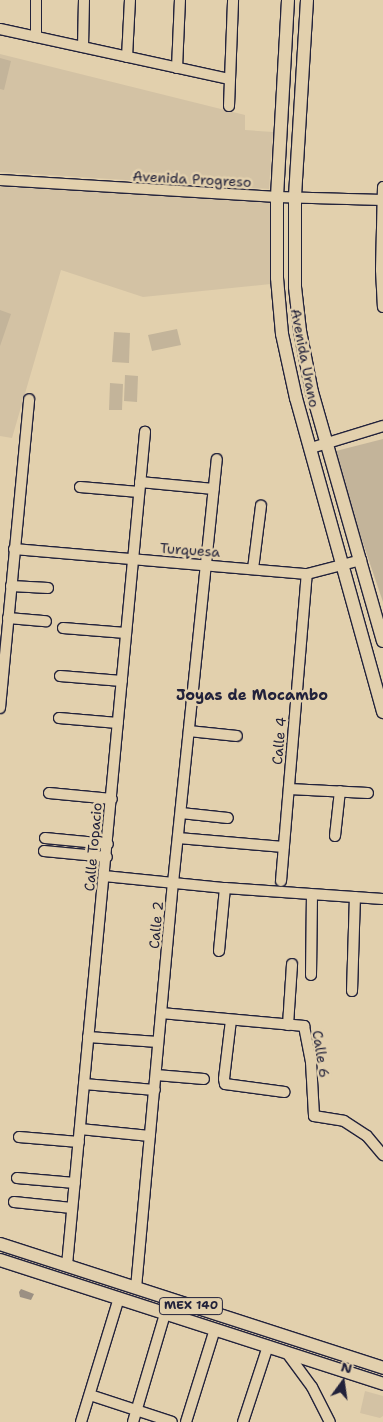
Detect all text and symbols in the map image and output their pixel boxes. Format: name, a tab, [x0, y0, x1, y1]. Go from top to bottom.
street label: Avenida Progreso	[132, 167, 252, 191]
street label: Avenida Urano	[287, 307, 323, 409]
street label: Turquesa	[159, 540, 221, 560]
district label: Joyas de Mocambo	[176, 687, 328, 705]
street label: Calle 4	[269, 716, 289, 766]
street label: Calle Topacio	[81, 802, 105, 892]
street label: Calle 2	[146, 900, 166, 950]
street label: Calle 6	[309, 1029, 333, 1079]
road number: MEX 140	[158, 1296, 224, 1315]
north arrow	[318, 1357, 368, 1407]
text: N	[339, 1357, 354, 1378]

